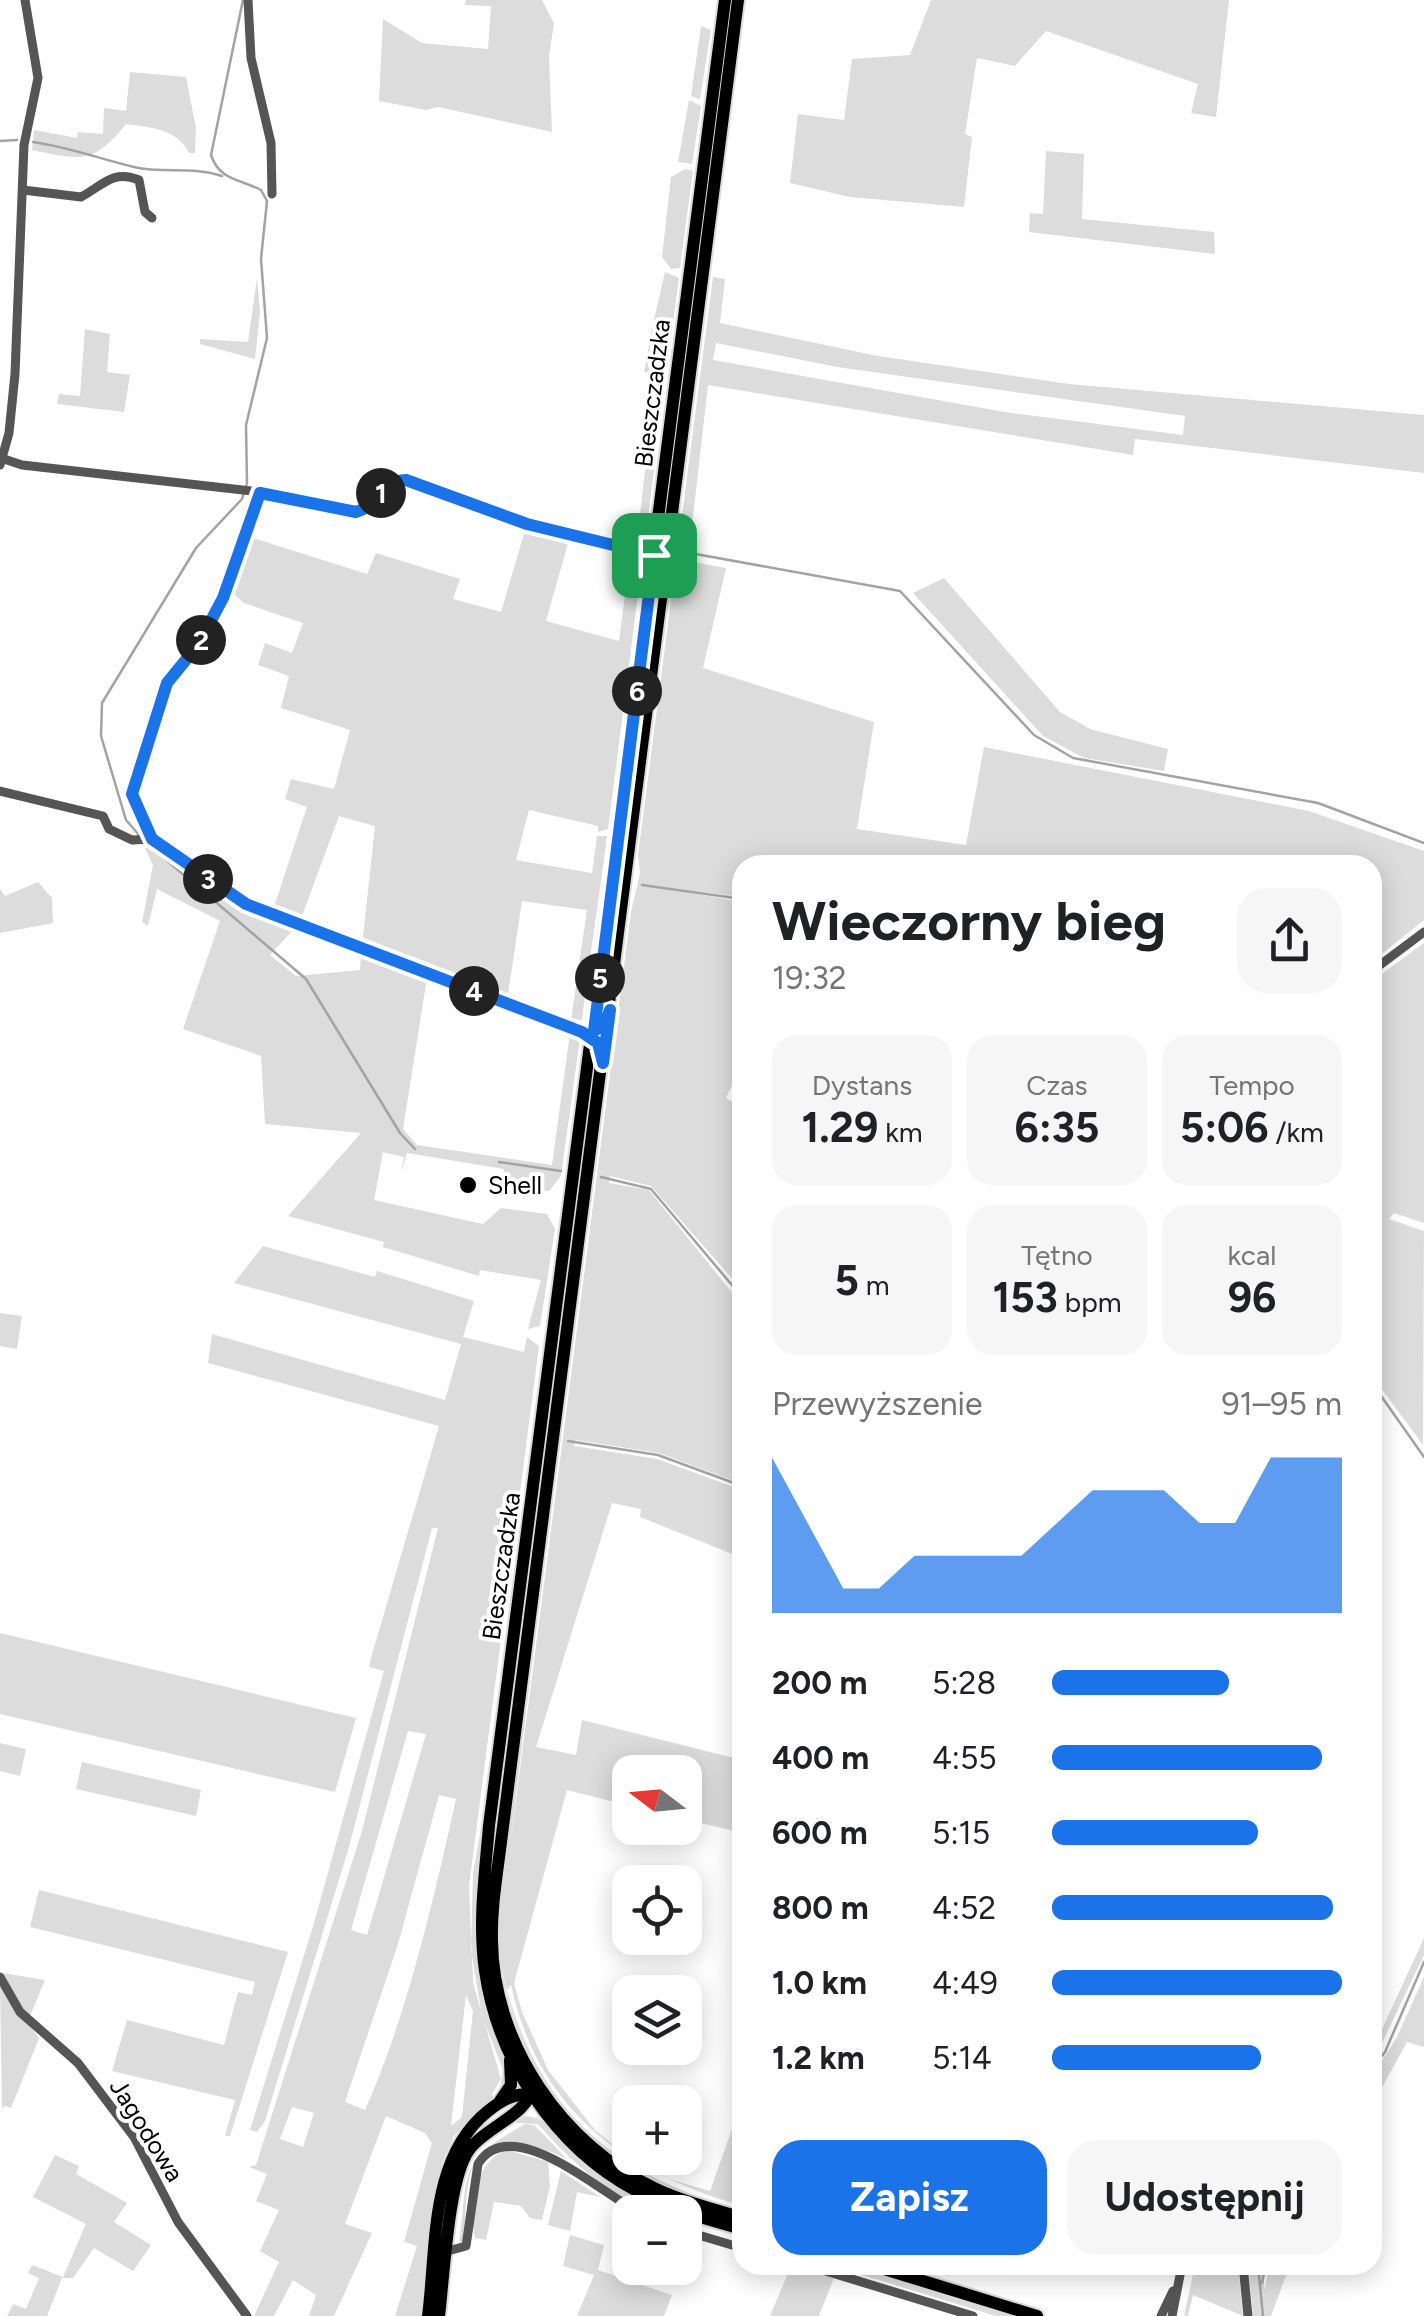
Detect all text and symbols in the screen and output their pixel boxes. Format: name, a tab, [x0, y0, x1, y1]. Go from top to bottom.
street label: Bieszczadzka	[628, 317, 676, 469]
pin: 1	[356, 468, 406, 518]
text: 1	[375, 476, 387, 510]
pin	[612, 513, 697, 598]
icon: arrive	[627, 528, 682, 583]
pin: 2	[176, 615, 226, 665]
text: 2	[193, 623, 209, 657]
pin: 6	[612, 666, 662, 716]
text: 6	[629, 674, 645, 708]
pin: 3	[183, 854, 233, 904]
text: 3	[200, 862, 216, 896]
text: Wieczorny bieg	[772, 888, 1166, 954]
button: share	[1237, 888, 1342, 993]
pin: 5	[575, 953, 625, 1003]
text: 19:32	[772, 959, 847, 997]
text: 5	[592, 961, 608, 995]
pin: 4	[449, 966, 499, 1016]
text: 4	[465, 974, 483, 1008]
text: Dystans	[812, 1068, 912, 1102]
text: Czas	[1026, 1068, 1088, 1102]
text: Tempo	[1209, 1068, 1295, 1102]
text: 1.29	[801, 1102, 878, 1153]
text: 6:35	[1015, 1102, 1099, 1153]
text: 5:06	[1180, 1102, 1269, 1153]
text: km	[878, 1115, 923, 1149]
text: /km	[1269, 1115, 1324, 1149]
place label: Shell	[488, 1170, 542, 1200]
marker: Shell	[457, 1174, 479, 1196]
text: Tętno	[1021, 1238, 1093, 1272]
text: kcal	[1228, 1238, 1276, 1272]
text: 5	[834, 1255, 859, 1306]
text: m	[859, 1268, 890, 1302]
text: 153	[992, 1272, 1058, 1323]
text: 96	[1228, 1272, 1276, 1323]
text: bpm	[1058, 1285, 1122, 1319]
text: Przewyższenie	[772, 1385, 982, 1423]
text: 91–95 m	[1221, 1385, 1342, 1423]
street label: Bieszczadzka	[476, 1490, 526, 1642]
text: 200 m	[772, 1664, 868, 1702]
text: 5:28	[932, 1664, 996, 1702]
text: 400 m	[772, 1739, 869, 1777]
text: 4:55	[932, 1739, 997, 1777]
north arrow	[612, 1755, 702, 1845]
map controls	[612, 1755, 702, 2285]
text: 600 m	[772, 1814, 868, 1852]
text: 5:15	[932, 1814, 990, 1852]
button: locate	[612, 1865, 702, 1955]
text: 800 m	[772, 1889, 869, 1927]
text: 4:52	[932, 1889, 996, 1927]
text: 1.0 km	[772, 1964, 867, 2002]
text: 4:49	[932, 1964, 998, 2002]
button: layers	[612, 1975, 702, 2065]
text: 1.2 km	[772, 2039, 865, 2077]
text: 5:14	[932, 2039, 992, 2077]
street label: Jagodowa	[104, 2073, 190, 2187]
button: +	[612, 2085, 702, 2175]
button: Zapisz	[772, 2140, 1047, 2255]
button: Udostępnij	[1067, 2140, 1342, 2255]
button: −	[612, 2195, 702, 2285]

